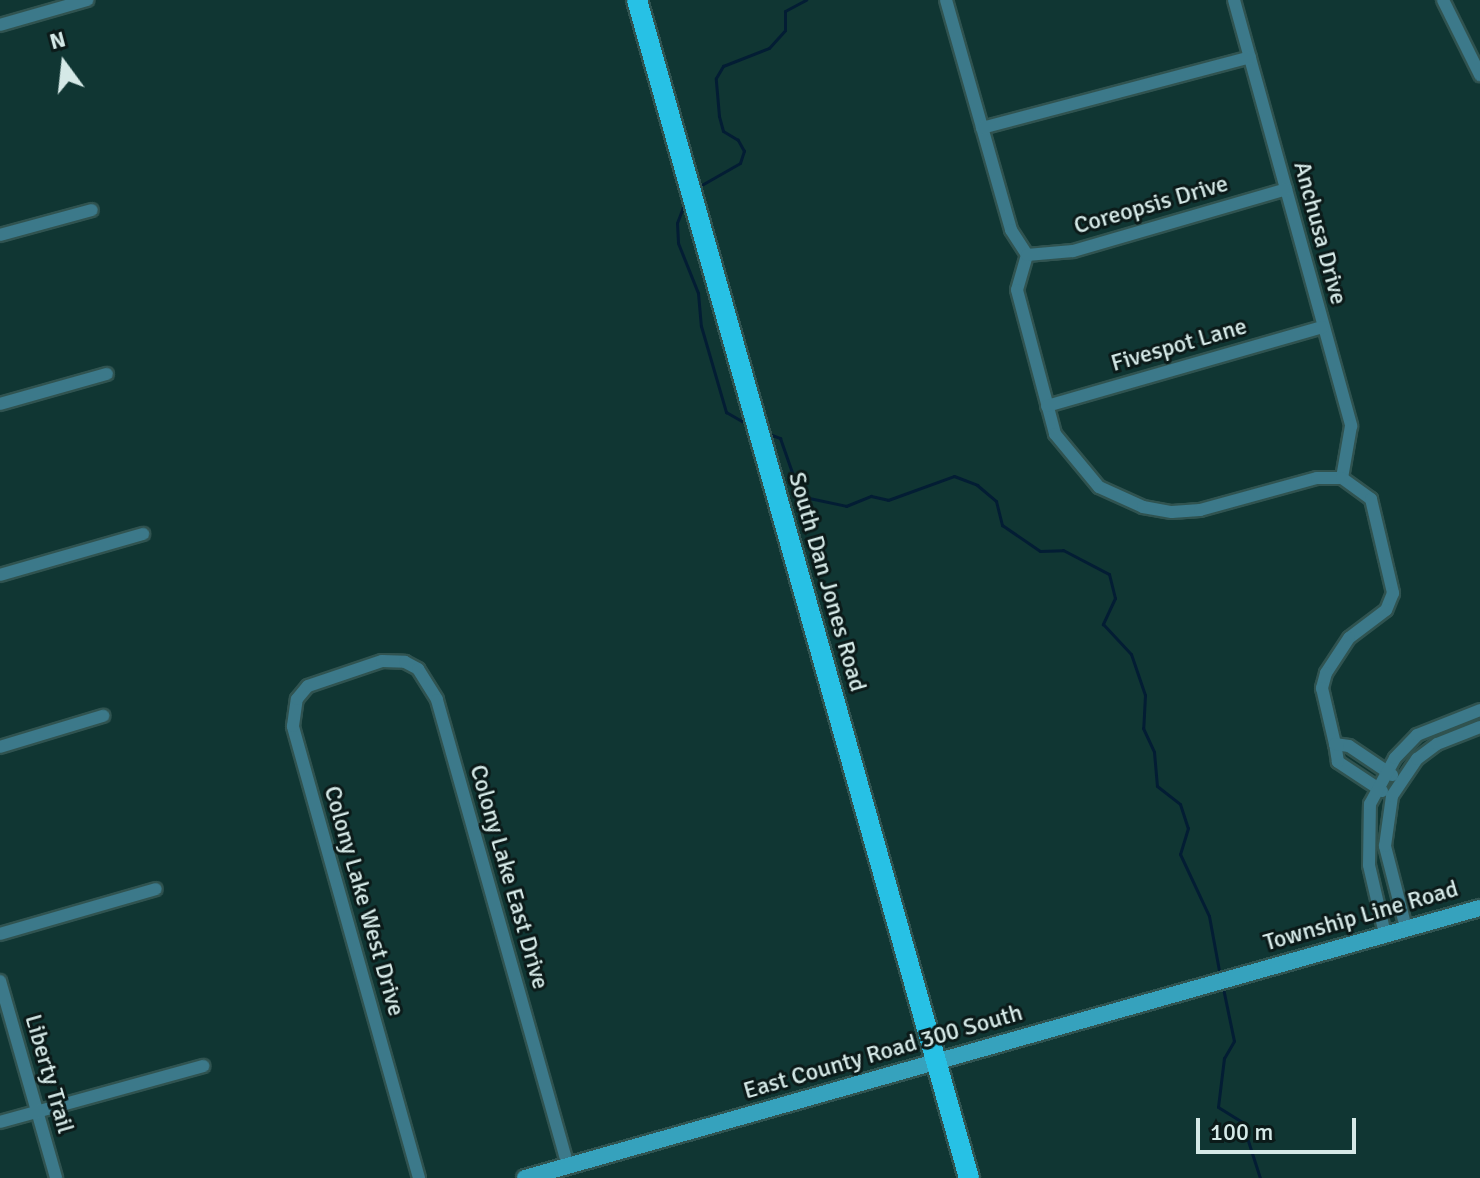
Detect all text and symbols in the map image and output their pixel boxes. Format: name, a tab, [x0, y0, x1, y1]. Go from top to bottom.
north arrow	[24, 24, 104, 104]
text: N	[47, 25, 69, 55]
street label: Anchusa Drive	[1287, 158, 1353, 308]
street label: Coreopsis Drive	[1071, 169, 1231, 241]
street label: Fivespot Lane	[1108, 312, 1250, 378]
street label: South Dan Jones Road	[782, 469, 872, 695]
street label: Colony Lake East Drive	[463, 762, 555, 992]
street label: Colony Lake West Drive	[317, 783, 411, 1019]
street label: Township Line Road	[1260, 874, 1462, 958]
street label: East County Road 300 South	[740, 998, 1026, 1106]
street label: Liberty Trail	[18, 1011, 80, 1137]
scale bar	[1200, 1102, 1360, 1152]
text: 100 m	[1210, 1117, 1273, 1147]

